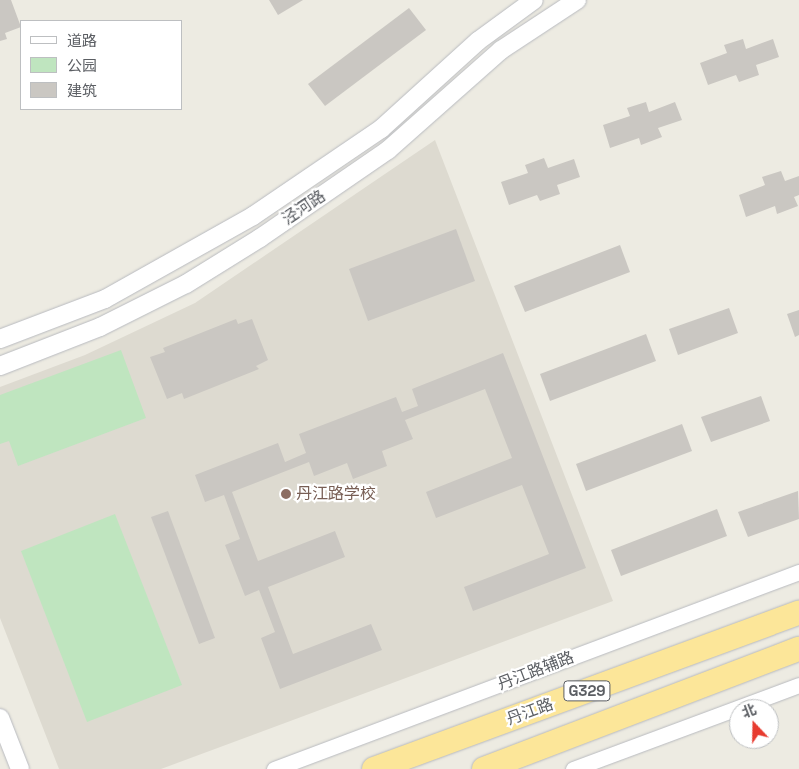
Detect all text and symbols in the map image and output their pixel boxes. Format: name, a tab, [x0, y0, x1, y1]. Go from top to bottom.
legend	[20, 20, 182, 110]
text: 道路	[67, 31, 97, 50]
text: 公园	[67, 56, 97, 75]
text: 建筑	[67, 81, 97, 100]
street label: 泾河路	[279, 187, 329, 229]
place label: 丹江路学校	[296, 484, 376, 504]
marker: 丹江路学校	[280, 488, 292, 500]
street label: 丹江路辅路	[495, 648, 577, 694]
road number: G329	[563, 678, 611, 704]
street label: 丹江路	[504, 695, 556, 729]
north arrow	[729, 699, 779, 749]
text: 北	[739, 700, 759, 722]

